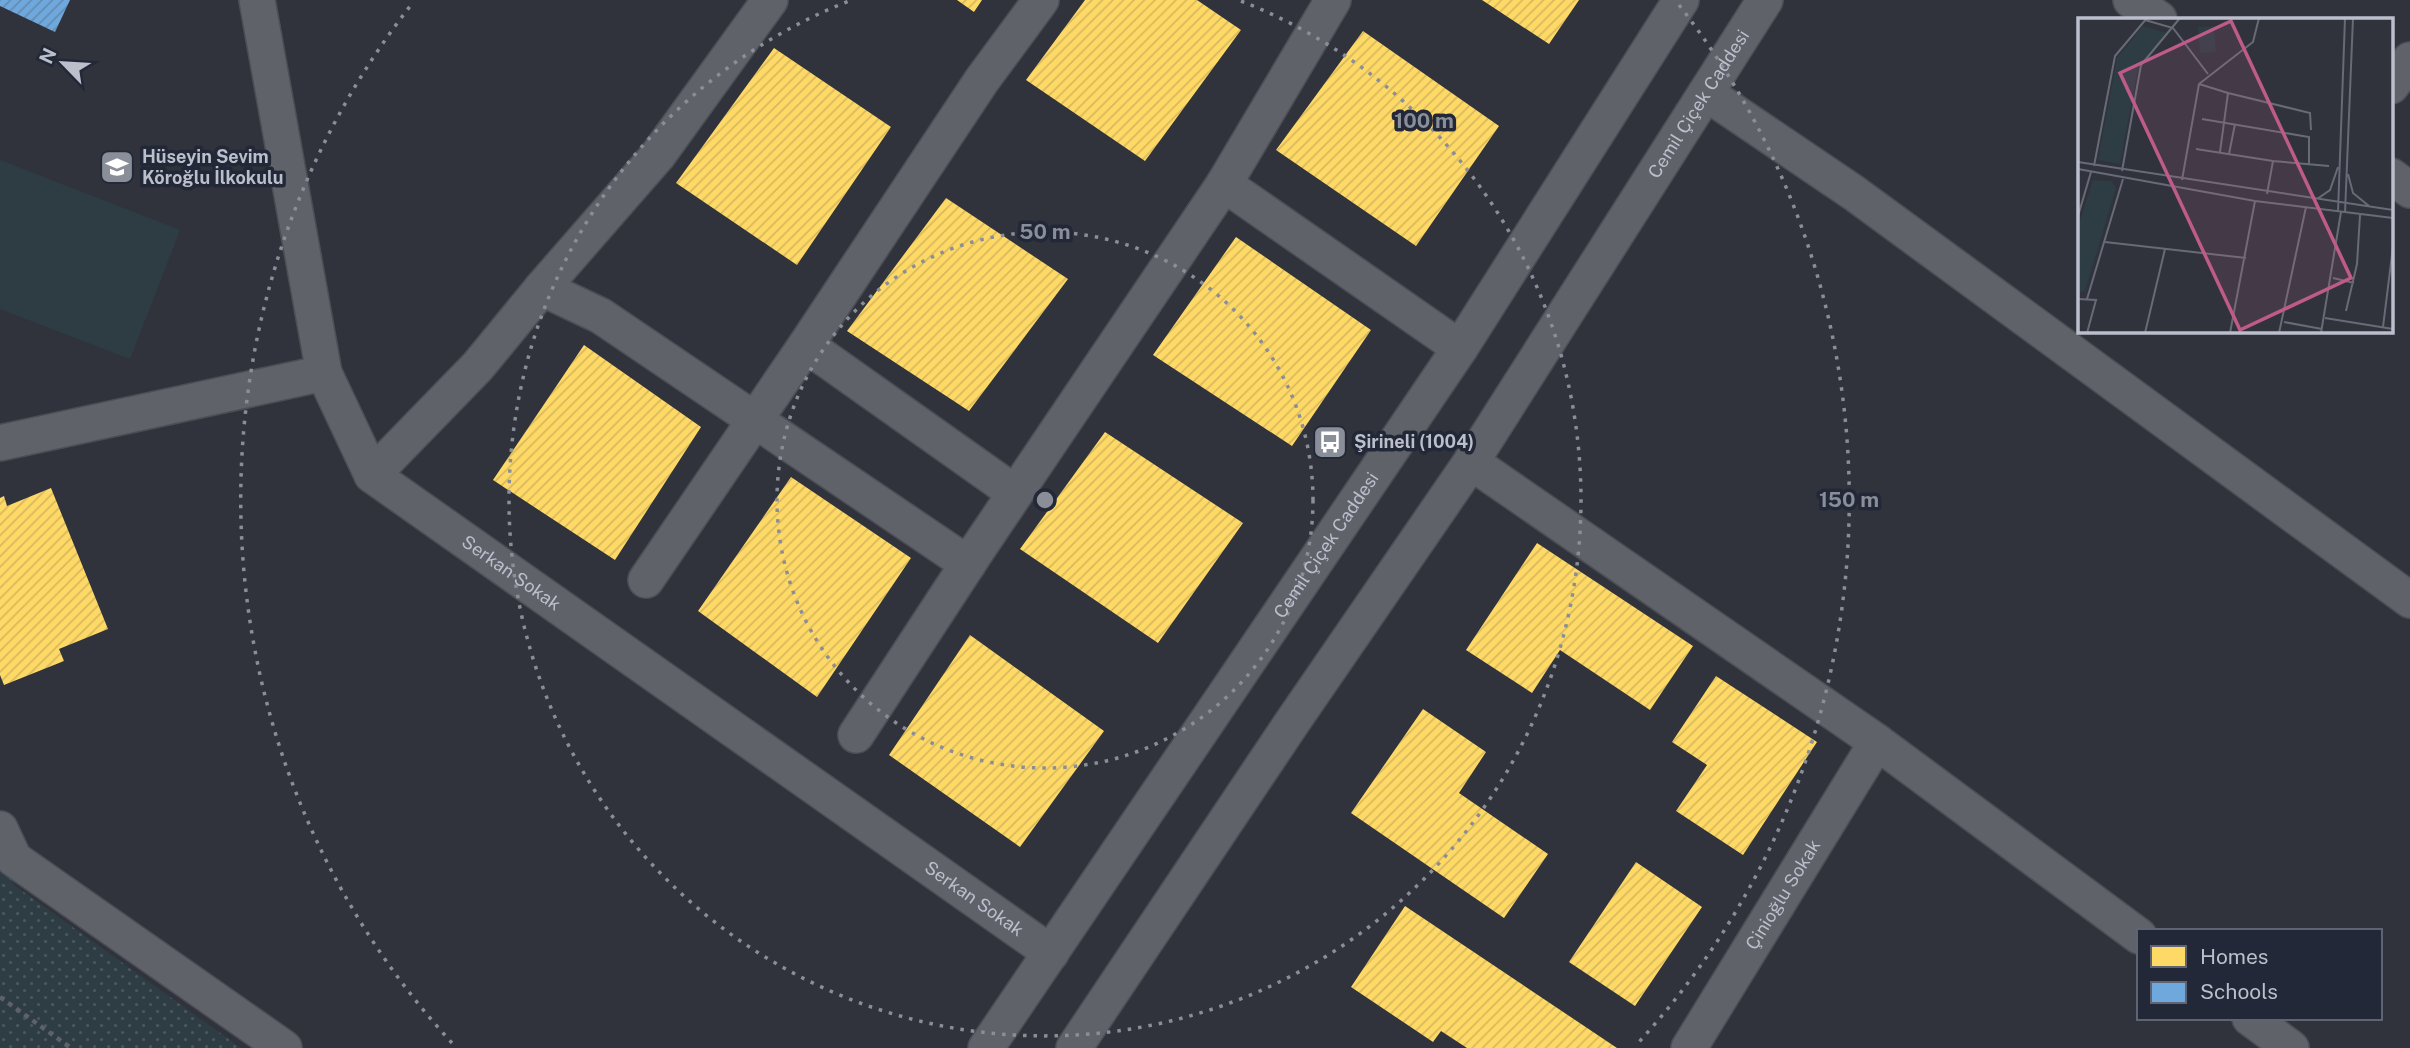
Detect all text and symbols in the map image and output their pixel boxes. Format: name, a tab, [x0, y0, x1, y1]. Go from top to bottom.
inset map	[2078, 18, 2392, 332]
street label: Cemil Çiçek Caddesi	[1643, 26, 1753, 182]
north arrow	[28, 28, 98, 98]
text: N	[34, 44, 61, 67]
text: 100 m	[1394, 108, 1454, 133]
place label: Hüseyin Sevim Köroğlu İlkokulu	[142, 146, 283, 188]
school or university icon: Hüseyin Sevim Köroğlu İlkokulu	[98, 148, 136, 186]
text: 50 m	[1019, 219, 1071, 244]
bus stop icon: Şirineli (1004)	[1311, 423, 1349, 461]
place label: Şirineli (1004)	[1354, 431, 1474, 452]
street label: Cemil Çiçek Caddesi	[1269, 468, 1383, 622]
text: 150 m	[1819, 487, 1879, 512]
centre of rings	[1033, 488, 1057, 512]
street label: Serkan Sokak	[458, 531, 565, 615]
street label: Çinioğlu Sokak	[1741, 835, 1825, 953]
street label: Serkan Sokak	[921, 856, 1028, 940]
legend	[2137, 929, 2382, 1020]
text: Homes	[2200, 944, 2268, 969]
text: Schools	[2200, 979, 2278, 1004]

